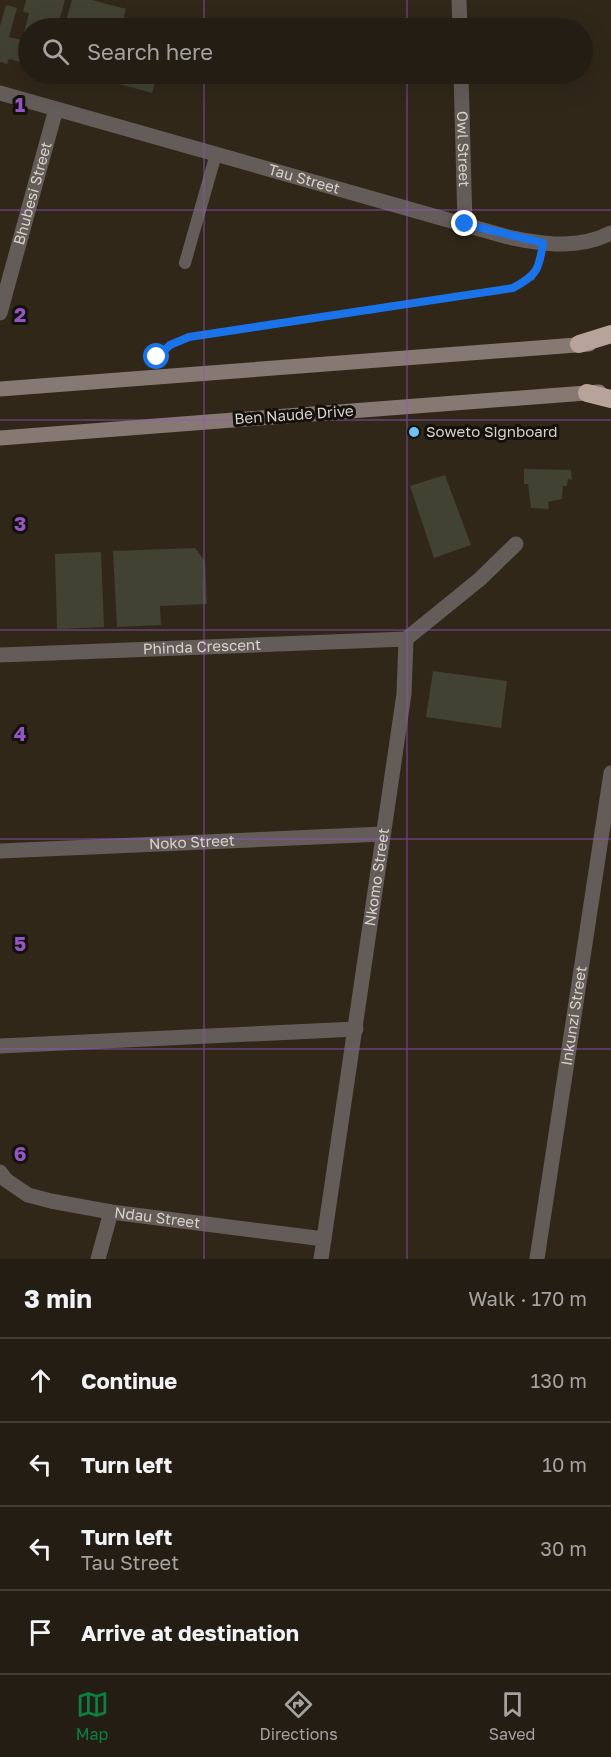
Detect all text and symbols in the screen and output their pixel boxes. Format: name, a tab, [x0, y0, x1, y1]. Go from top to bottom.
search box	[18, 18, 593, 84]
icon: search	[39, 35, 72, 68]
text: Search here	[87, 38, 213, 65]
text: 1	[15, 92, 25, 116]
street label: Owl Street	[454, 111, 474, 187]
street label: Bhubesi Street	[9, 139, 55, 247]
street label: Tau Street	[266, 160, 342, 197]
route end	[451, 210, 477, 236]
text: 2	[14, 302, 26, 326]
route start	[143, 343, 169, 369]
street label: Ben Naude Drive	[234, 401, 354, 427]
place label: Soweto Signboard	[426, 422, 558, 440]
marker: Soweto Signboard	[407, 425, 421, 439]
text: 3	[14, 511, 26, 535]
street label: Phinda Crescent	[142, 635, 261, 657]
text: 4	[14, 721, 26, 745]
street label: Nkomo Street	[360, 827, 392, 927]
street label: Noko Street	[148, 831, 235, 852]
text: 5	[14, 931, 26, 955]
street label: Inkunzi Street	[557, 965, 590, 1067]
text: 6	[14, 1141, 26, 1165]
street label: Ndau Street	[113, 1203, 201, 1231]
text: 3 min	[24, 1283, 92, 1314]
text: Walk · 170 m	[468, 1286, 587, 1310]
icon: ahead	[24, 1364, 57, 1397]
text: Continue	[81, 1367, 177, 1394]
text: 130 m	[531, 1368, 587, 1392]
icon: left	[24, 1448, 57, 1481]
text: Turn left	[81, 1451, 172, 1478]
text: 10 m	[542, 1452, 587, 1476]
text: Turn left	[81, 1523, 172, 1550]
icon: left	[24, 1532, 57, 1565]
text: 30 m	[540, 1536, 587, 1560]
text: Tau Street	[81, 1550, 179, 1574]
icon: arrive	[24, 1616, 57, 1649]
text: Arrive at destination	[81, 1619, 299, 1646]
tab: Map	[76, 1688, 109, 1744]
tab: Directions	[260, 1688, 338, 1744]
tab: Saved	[489, 1688, 535, 1744]

